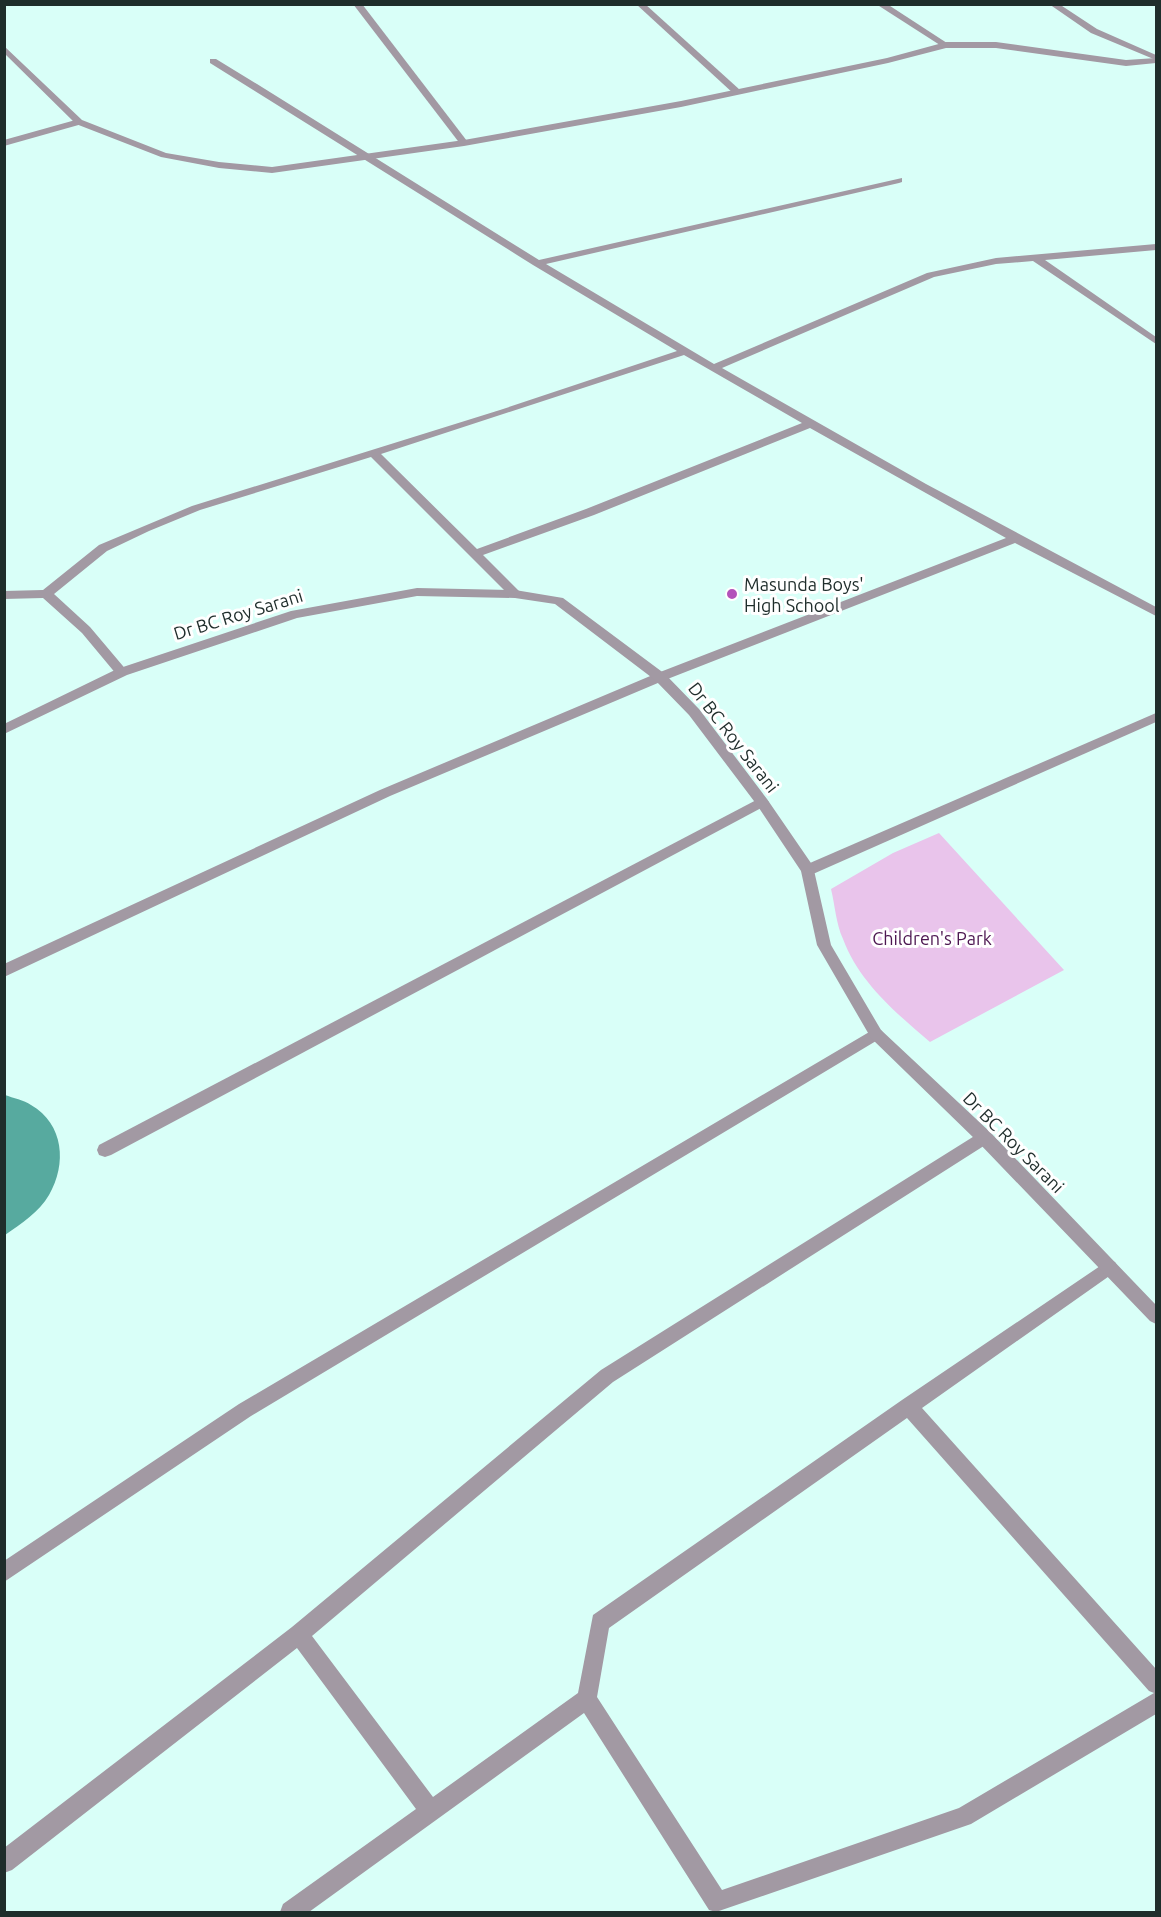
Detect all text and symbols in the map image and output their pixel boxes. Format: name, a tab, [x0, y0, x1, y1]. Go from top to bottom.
place label: Masunda Boys' High School	[744, 574, 864, 615]
street label: Dr BC Roy Sarani	[171, 585, 305, 643]
marker: Masunda Boys' High School	[725, 587, 739, 601]
street label: Dr BC Roy Sarani	[685, 678, 783, 796]
park label: Children's Park	[872, 928, 992, 948]
street label: Dr BC Roy Sarani	[960, 1088, 1068, 1196]

